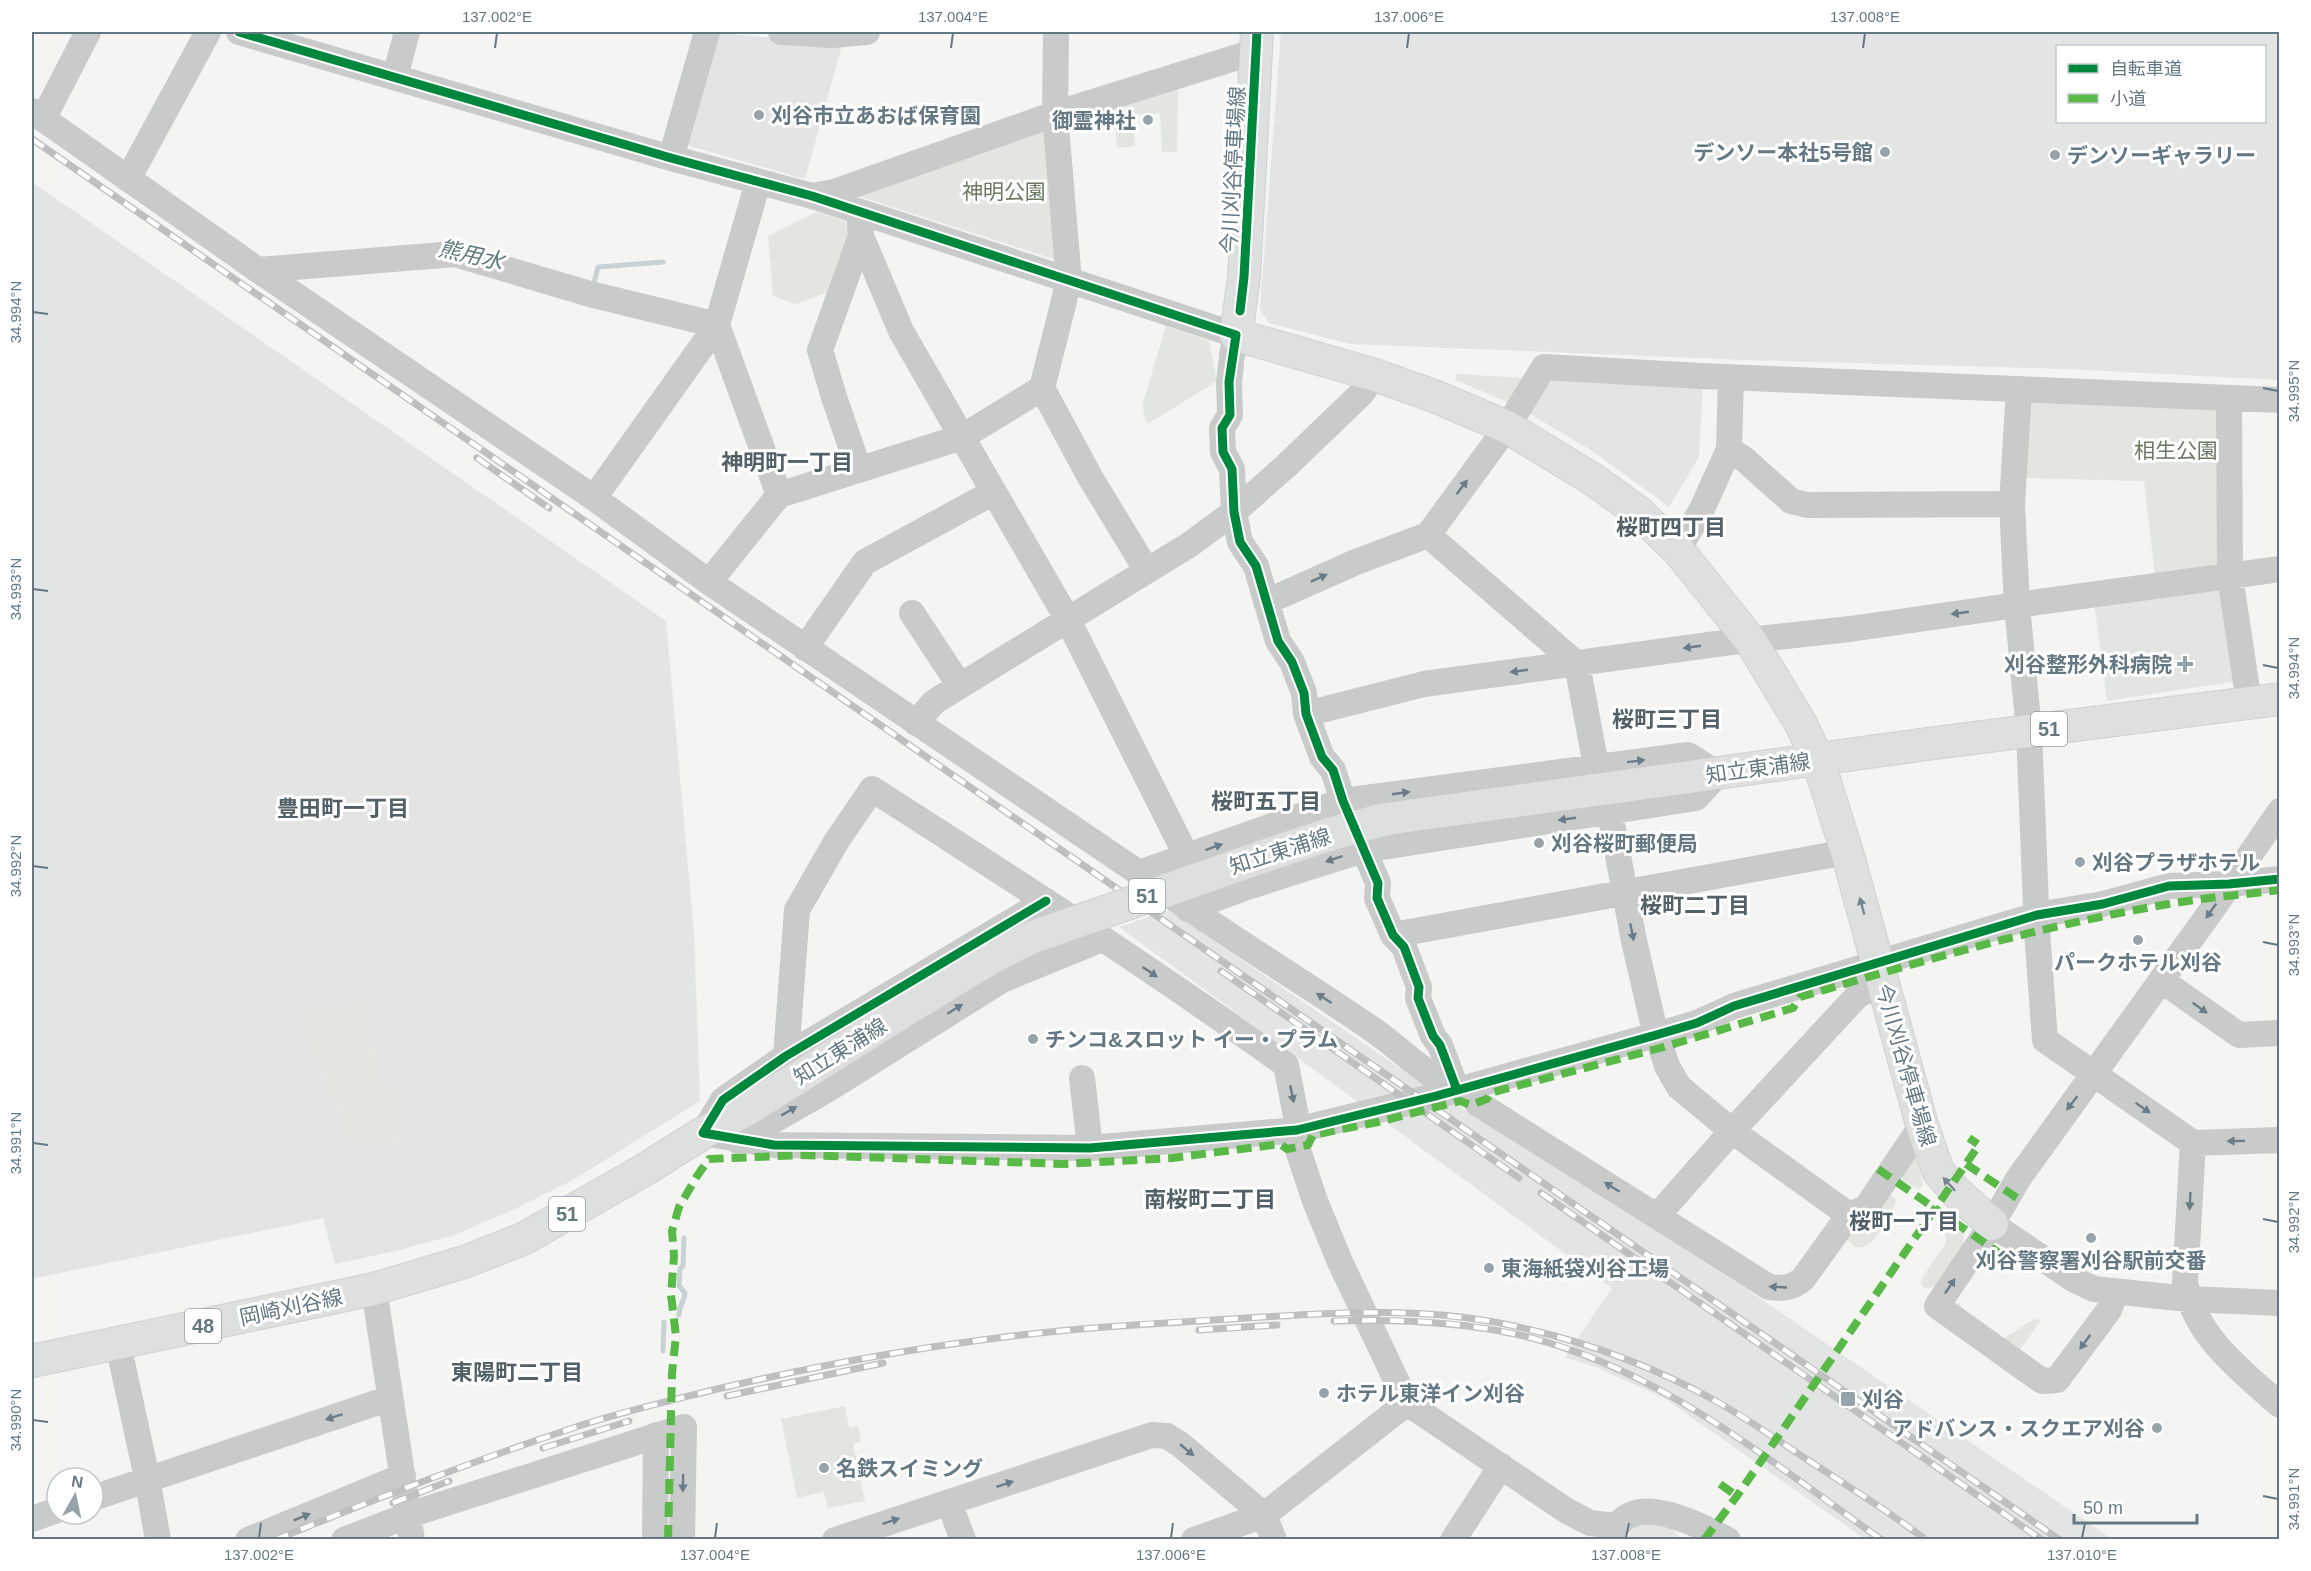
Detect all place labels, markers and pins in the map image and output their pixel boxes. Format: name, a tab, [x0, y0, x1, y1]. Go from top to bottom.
place label: 刈谷市立あおば保育園	[771, 104, 981, 127]
marker: 刈谷市立あおば保育園	[752, 108, 766, 122]
place label: 御霊神社	[1052, 109, 1136, 132]
marker: 御霊神社	[1141, 113, 1155, 127]
place label: デンソー本社5号館	[1693, 141, 1873, 164]
place label: デンソーギャラリー	[2067, 144, 2256, 167]
marker: デンソー本社5号館	[1878, 145, 1892, 159]
marker: デンソーギャラリー	[2048, 148, 2062, 162]
place label: 刈谷整形外科病院	[2004, 653, 2172, 676]
marker: 刈谷整形外科病院	[2176, 655, 2194, 673]
place label: 刈谷桜町郵便局	[1551, 832, 1698, 855]
marker: 刈谷桜町郵便局	[1532, 836, 1546, 850]
place label: 刈谷プラザホテル	[2092, 851, 2260, 874]
marker: 刈谷プラザホテル	[2073, 855, 2087, 869]
marker: パークホテル刈谷	[2131, 933, 2145, 947]
place label: パークホテル刈谷	[2054, 951, 2222, 974]
place label: チンコ&スロット イー・プラム	[1045, 1028, 1338, 1051]
marker: チンコ&スロット イー・プラム	[1026, 1032, 1040, 1046]
marker: 刈谷警察署刈谷駅前交番	[2084, 1231, 2098, 1245]
place label: 刈谷警察署刈谷駅前交番	[1976, 1249, 2207, 1272]
place label: 東海紙袋刈谷工場	[1501, 1257, 1669, 1280]
marker: 東海紙袋刈谷工場	[1482, 1261, 1496, 1275]
place label: ホテル東洋イン刈谷	[1336, 1382, 1525, 1405]
marker: ホテル東洋イン刈谷	[1317, 1386, 1331, 1400]
place label: 刈谷	[1862, 1388, 1904, 1411]
marker: 刈谷	[1839, 1390, 1857, 1408]
place label: アドバンス・スクエア刈谷	[1892, 1417, 2145, 1440]
marker: アドバンス・スクエア刈谷	[2150, 1421, 2164, 1435]
place label: 名鉄スイミング	[836, 1457, 983, 1480]
marker: 名鉄スイミング	[817, 1461, 831, 1475]

